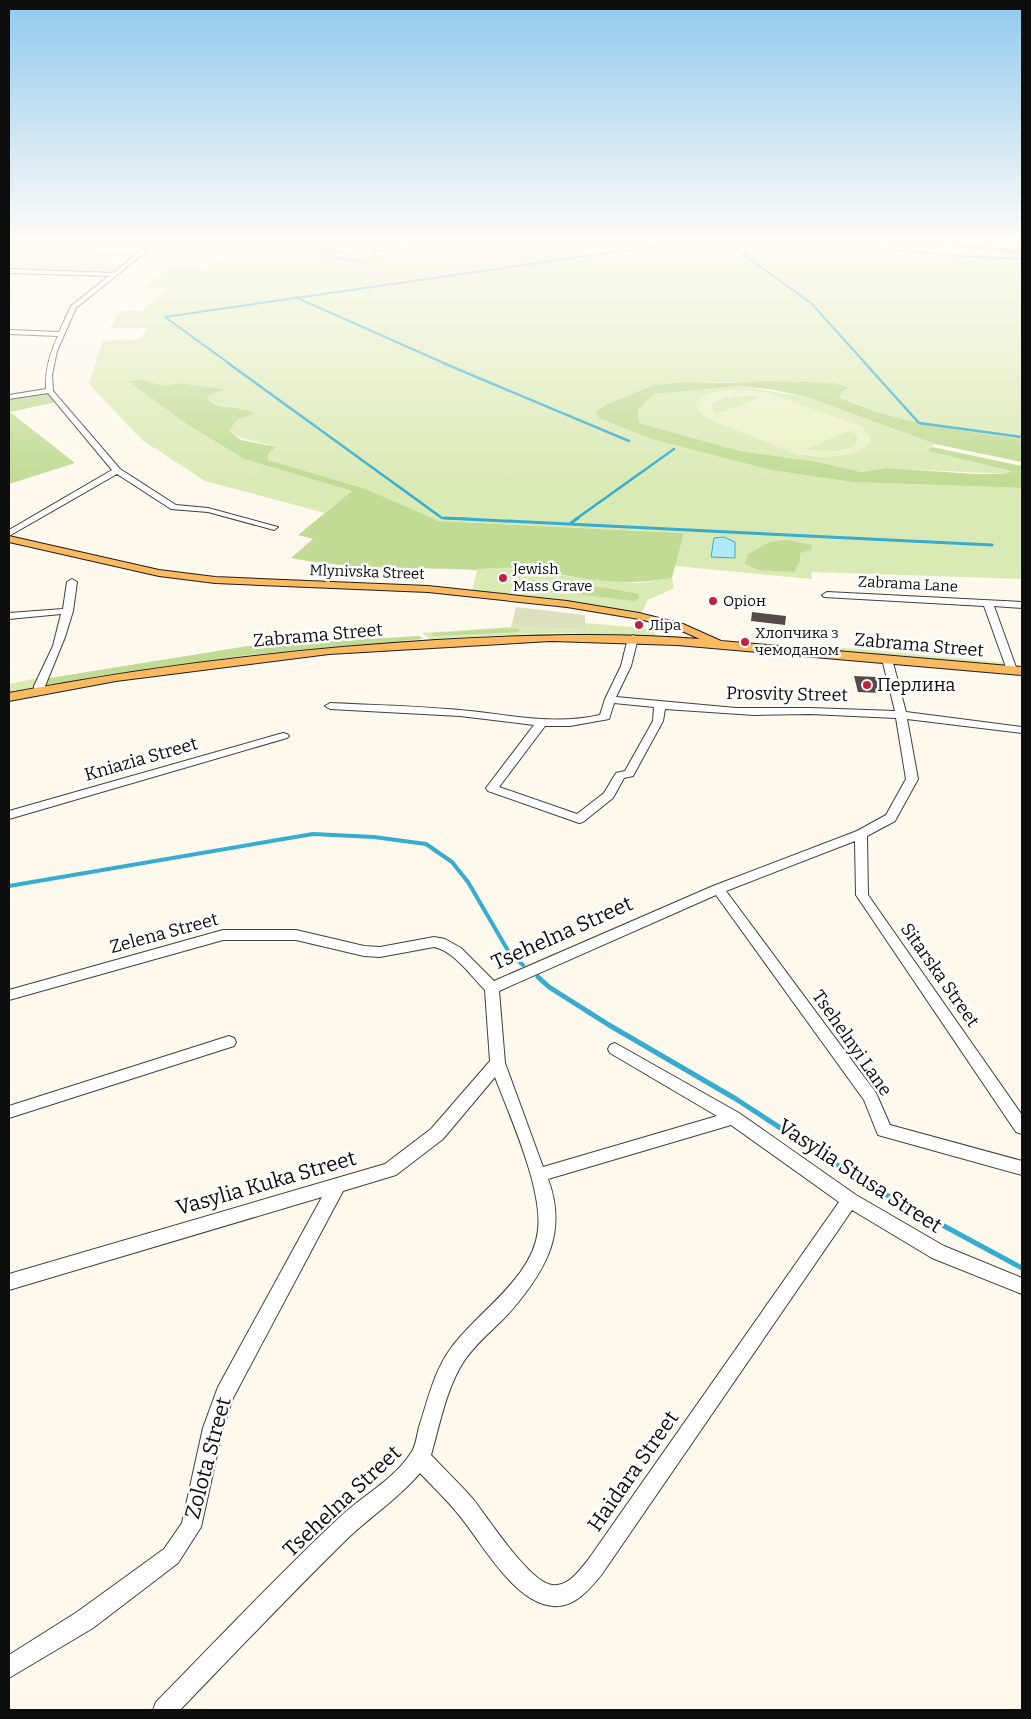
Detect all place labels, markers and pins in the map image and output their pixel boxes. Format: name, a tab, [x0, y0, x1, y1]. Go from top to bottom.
place label: Jewish Mass Grave	[512, 560, 593, 595]
marker: Jewish Mass Grave	[497, 572, 509, 584]
place label: Оріон	[723, 592, 766, 610]
marker: Оріон	[707, 595, 719, 607]
place label: Ліра	[649, 616, 681, 634]
marker: Ліра	[633, 619, 645, 631]
place label: Хлопчика з чемоданом	[754, 624, 839, 659]
marker: Хлопчика з чемоданом	[739, 636, 751, 648]
place label: Перлина	[877, 674, 956, 696]
marker: Перлина	[861, 679, 873, 691]

